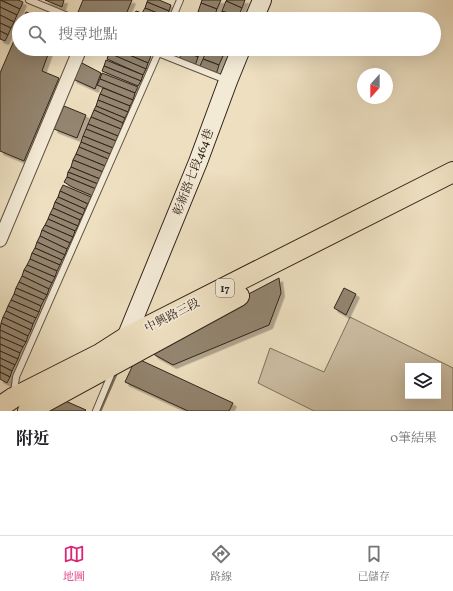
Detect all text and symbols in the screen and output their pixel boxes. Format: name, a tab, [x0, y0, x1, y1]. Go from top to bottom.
search box	[12, 12, 441, 56]
icon: search	[26, 23, 48, 45]
text: 搜尋地點	[58, 25, 118, 46]
north arrow	[357, 68, 393, 104]
street label: 彰新路七段464巷	[170, 127, 218, 218]
road number: 17	[216, 279, 234, 297]
street label: 中興路三段	[142, 295, 203, 337]
map controls	[405, 363, 441, 399]
button: layers	[405, 363, 441, 399]
text: 附近	[16, 428, 50, 451]
text: 0筆結果	[390, 430, 437, 448]
tab: 地圖	[63, 543, 85, 585]
tab: 路線	[210, 543, 232, 585]
tab: 已儲存	[357, 543, 390, 585]

